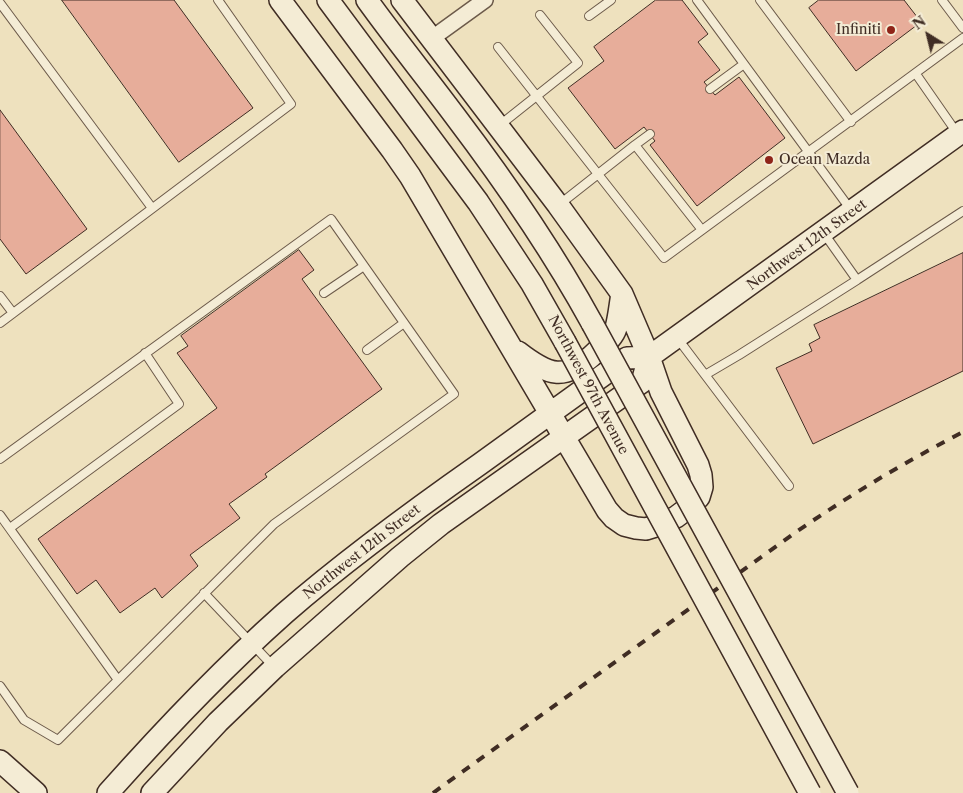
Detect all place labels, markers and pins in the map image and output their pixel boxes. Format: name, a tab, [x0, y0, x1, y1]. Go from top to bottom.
place label: Infiniti	[836, 22, 881, 38]
marker: Infiniti	[885, 24, 897, 36]
place label: Ocean Mazda	[779, 152, 870, 168]
marker: Ocean Mazda	[763, 154, 775, 166]

